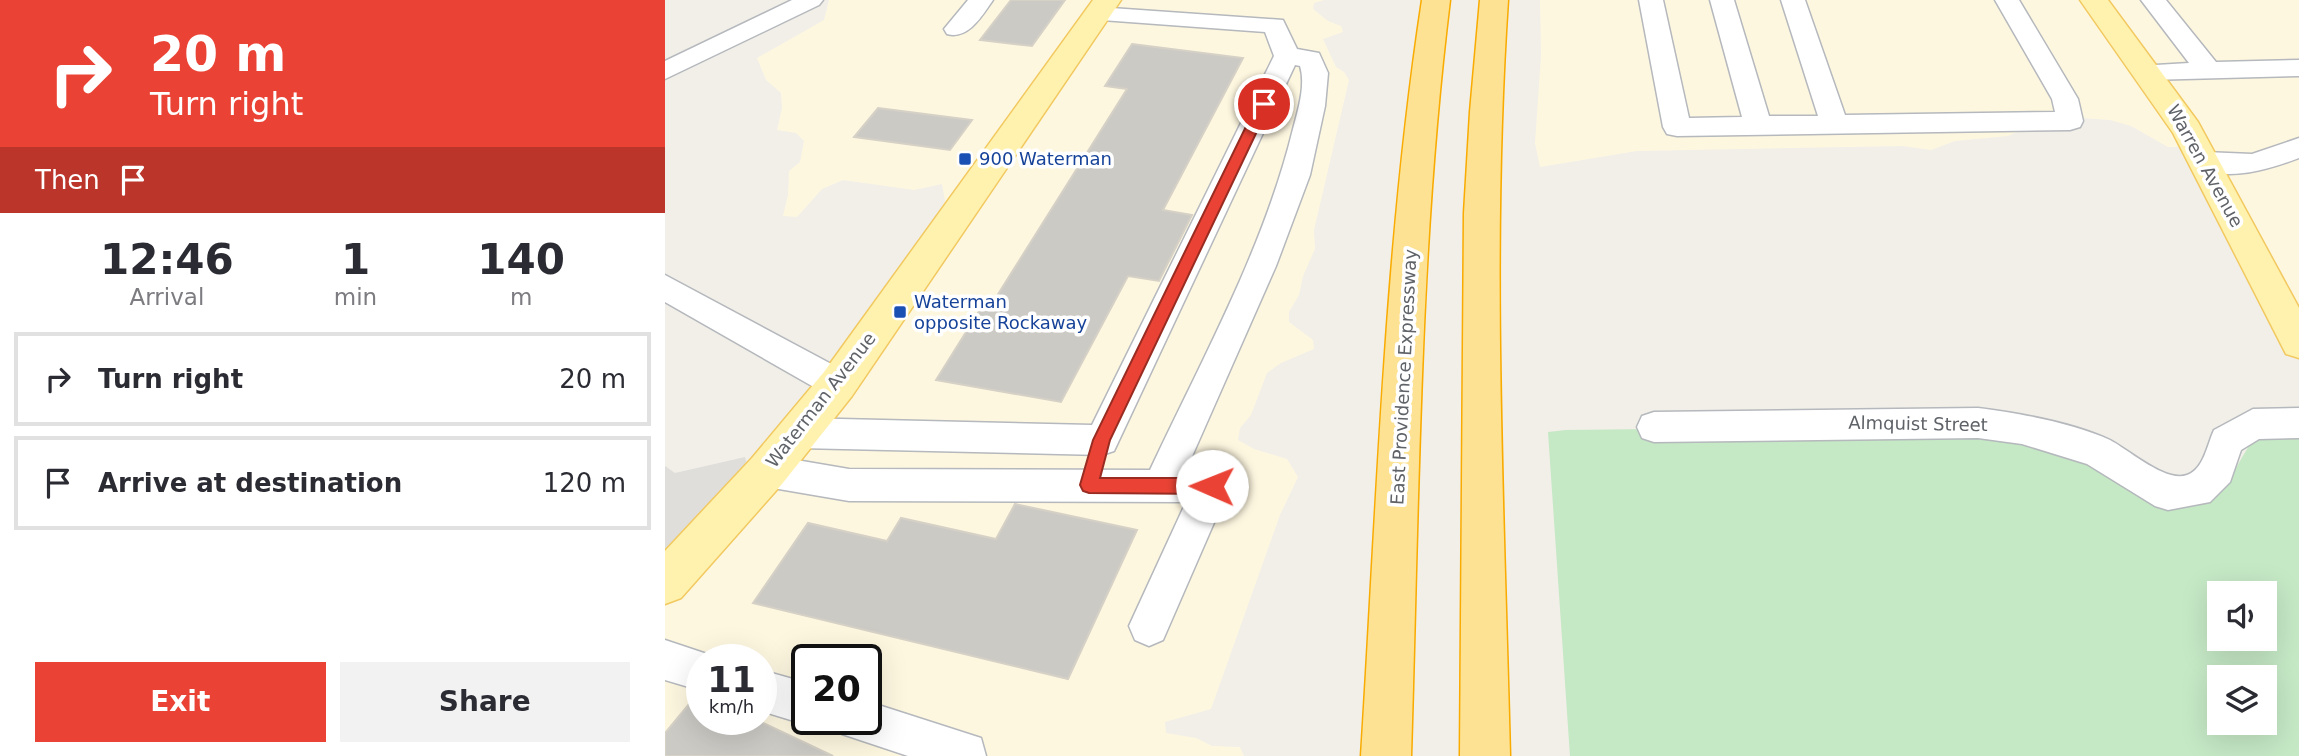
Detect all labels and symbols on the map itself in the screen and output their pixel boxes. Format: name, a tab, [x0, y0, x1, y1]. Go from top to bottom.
pin	[1234, 74, 1294, 134]
street label: Warren Avenue	[2163, 101, 2248, 231]
place label: 900 Waterman	[979, 148, 1112, 169]
marker: 900 Waterman	[957, 151, 973, 167]
street label: East Providence Expressway	[1386, 248, 1421, 505]
place label: Waterman opposite Rockaway	[914, 291, 1088, 333]
marker: Waterman opposite Rockaway	[892, 304, 908, 320]
street label: Waterman Avenue	[761, 328, 880, 471]
street label: Almquist Street	[1848, 412, 1988, 435]
position arrow	[1175, 449, 1249, 523]
speed limit sign: 20	[791, 644, 882, 735]

